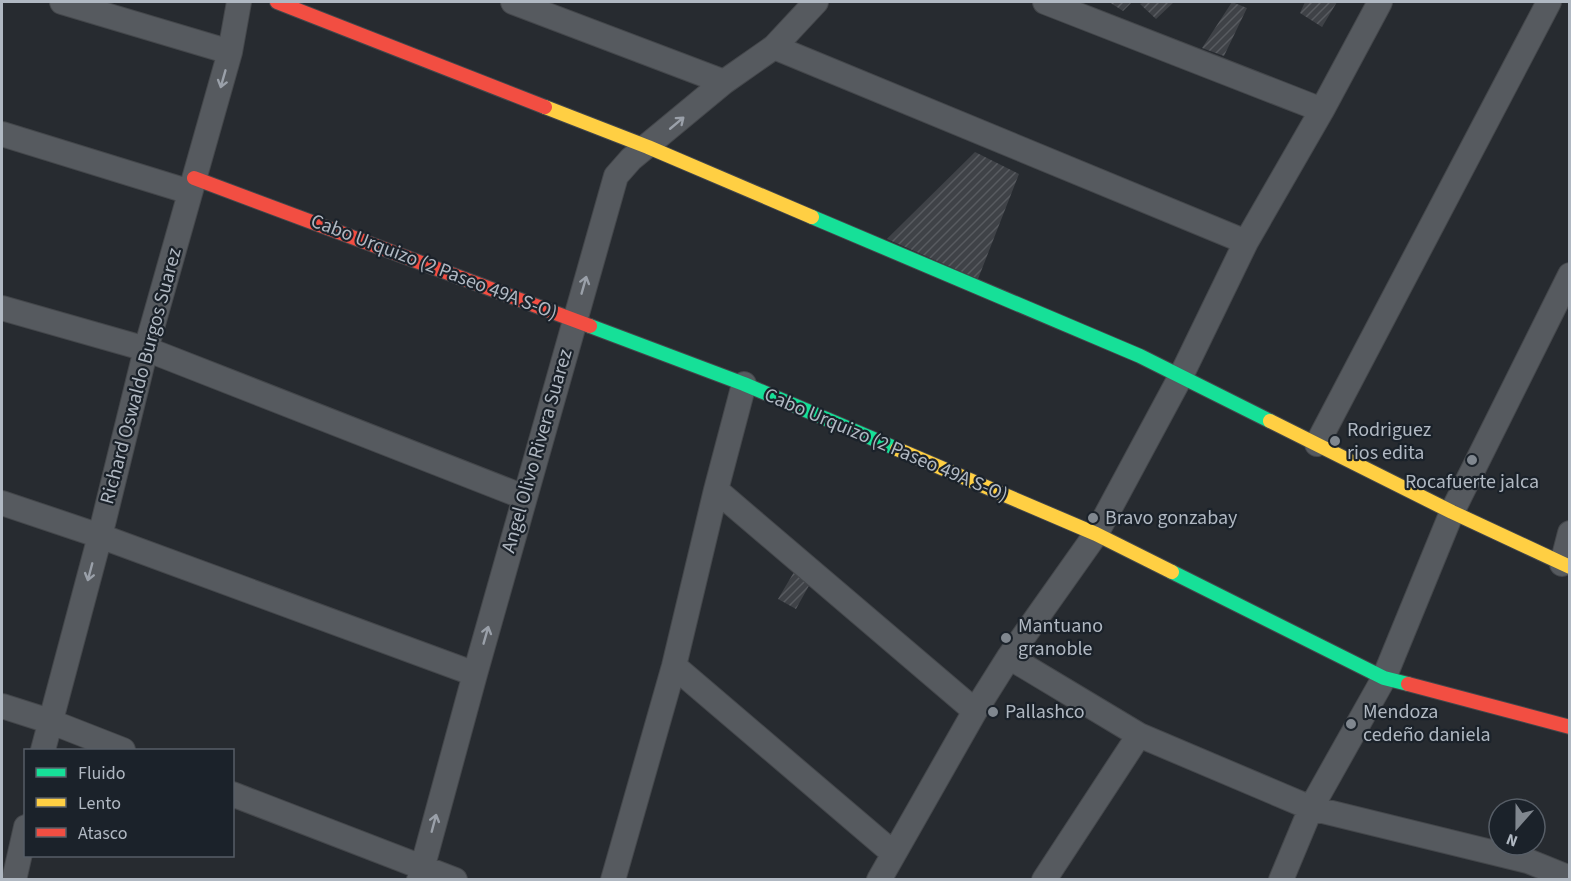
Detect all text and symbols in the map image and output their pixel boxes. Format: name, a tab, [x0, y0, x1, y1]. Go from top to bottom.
one-way arrow	[217, 69, 228, 88]
one-way arrow	[669, 116, 685, 129]
street label: Cabo Urquizo (2 Paseo 49A S-O)	[307, 207, 561, 327]
street label: Richard Oswaldo Burgos Suarez	[93, 245, 189, 507]
one-way arrow	[579, 276, 590, 295]
street label: Angel Olivo Rivera Suarez	[494, 346, 580, 556]
street label: Cabo Urquizo (2 Paseo 49A S-O)	[760, 381, 1012, 509]
place label: Rodriguez rios edita	[1347, 416, 1431, 467]
marker: Rodriguez rios edita	[1328, 434, 1342, 448]
marker: Rocafuerte jalca	[1465, 453, 1479, 467]
place label: Rocafuerte jalca	[1405, 468, 1539, 496]
place label: Bravo gonzabay	[1105, 504, 1238, 532]
marker: Bravo gonzabay	[1086, 511, 1100, 525]
one-way arrow	[84, 562, 96, 581]
place label: Mantuano granoble	[1018, 612, 1103, 663]
one-way arrow	[480, 626, 492, 645]
marker: Mantuano granoble	[999, 631, 1013, 645]
place label: Pallashco	[1005, 698, 1085, 726]
place label: Mendoza cedeño daniela	[1363, 698, 1491, 749]
marker: Pallashco	[986, 705, 1000, 719]
marker: Mendoza cedeño daniela	[1344, 717, 1358, 731]
legend	[24, 749, 234, 857]
text: Fluido	[78, 761, 125, 786]
text: Lento	[78, 791, 121, 816]
north arrow	[1487, 797, 1547, 857]
one-way arrow	[429, 814, 441, 833]
text: Atasco	[78, 821, 127, 846]
text: N	[1503, 828, 1521, 852]

